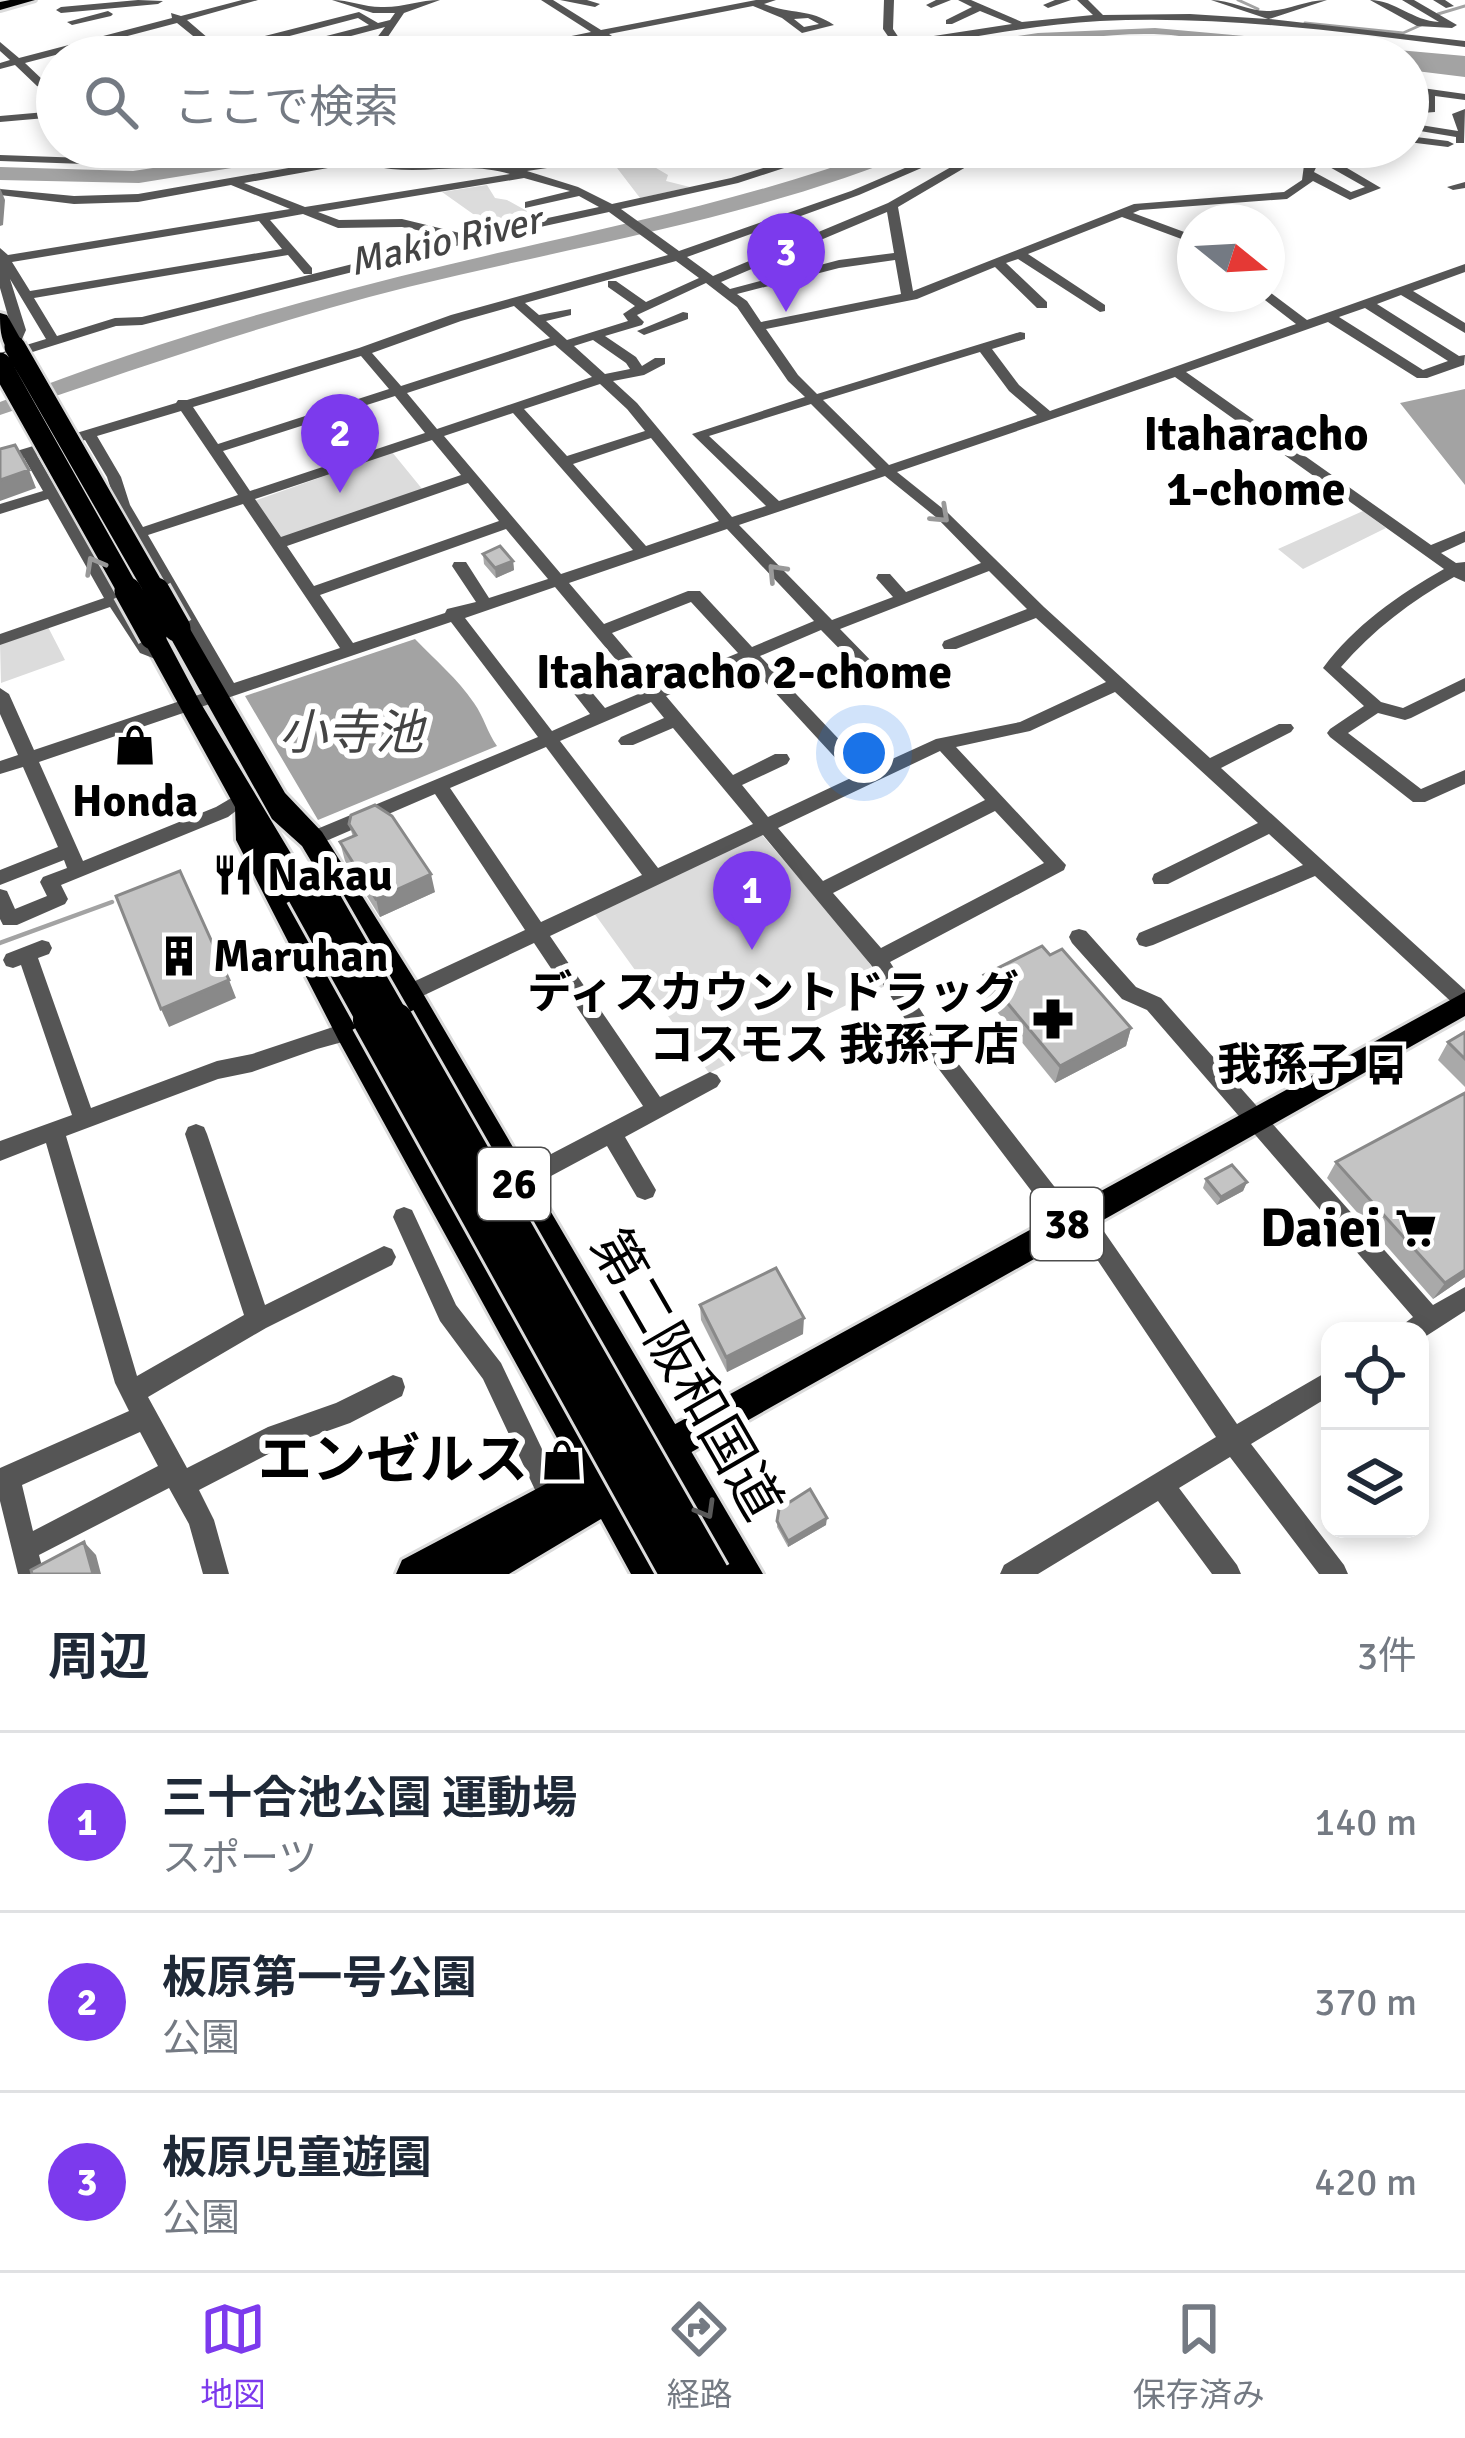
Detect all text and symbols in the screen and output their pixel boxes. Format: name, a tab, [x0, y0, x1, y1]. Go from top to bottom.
search box	[36, 36, 1429, 168]
icon: search	[78, 69, 144, 135]
text: ここで検索	[174, 80, 399, 135]
water label: Makio River	[345, 195, 550, 286]
north arrow	[1177, 204, 1285, 312]
pin: 3	[747, 213, 825, 312]
pin: 2	[301, 394, 379, 493]
district label: Itaharacho 1-chome	[1143, 405, 1369, 519]
one-way arrow	[927, 501, 948, 522]
one-way arrow	[85, 557, 108, 578]
one-way arrow	[768, 565, 790, 586]
district label: Itaharacho 2-chome	[536, 643, 952, 702]
water label: 小寺池	[279, 704, 427, 763]
shop icon: Honda	[112, 722, 158, 768]
your location	[834, 723, 894, 783]
place label: Honda	[72, 774, 198, 829]
place label: Nakau	[267, 848, 393, 903]
pin: 1	[713, 851, 791, 950]
restaurant icon: Nakau	[210, 852, 256, 898]
place label: Maruhan	[213, 929, 388, 984]
building icon: Maruhan	[156, 933, 202, 979]
place label: ディスカウントドラッグ コスモス 我孫子店	[527, 966, 1019, 1073]
pharmacy icon: ディスカウントドラッグ コスモス 我孫子店	[1030, 996, 1076, 1042]
place label: 我孫子	[1217, 1038, 1352, 1093]
bus stop icon: 我孫子	[1363, 1042, 1409, 1088]
road number: 26	[478, 1148, 550, 1220]
road number: 38	[1031, 1188, 1103, 1260]
place label: Daiei	[1260, 1195, 1382, 1262]
supermarket icon: Daiei	[1393, 1205, 1439, 1251]
street label: 第二阪和国道	[576, 1218, 796, 1532]
map controls	[1321, 1322, 1429, 1538]
button: locate	[1321, 1322, 1429, 1430]
place label: エンゼルス	[258, 1427, 528, 1494]
button: layers	[1321, 1430, 1429, 1538]
shop icon: エンゼルス	[539, 1437, 585, 1483]
one-way arrow	[692, 1498, 715, 1519]
text: 周辺	[48, 1626, 150, 1689]
text: 3件	[1357, 1632, 1417, 1680]
text: 三十合池公園 運動場	[162, 1771, 577, 1826]
text: 1	[76, 1798, 98, 1846]
text: 140 m	[1314, 1798, 1417, 1846]
text: スポーツ	[162, 1834, 317, 1882]
text: 板原第一号公園	[162, 1951, 477, 2006]
text: 2	[76, 1978, 98, 2026]
text: 370 m	[1314, 1978, 1417, 2026]
text: 公園	[162, 2014, 240, 2062]
text: 板原児童遊園	[162, 2131, 432, 2186]
text: 3	[76, 2158, 98, 2206]
text: 420 m	[1314, 2158, 1417, 2206]
text: 公園	[162, 2194, 240, 2242]
tab: 地図	[200, 2296, 266, 2416]
tab: 経路	[666, 2296, 732, 2416]
tab: 保存済み	[1133, 2296, 1265, 2416]

